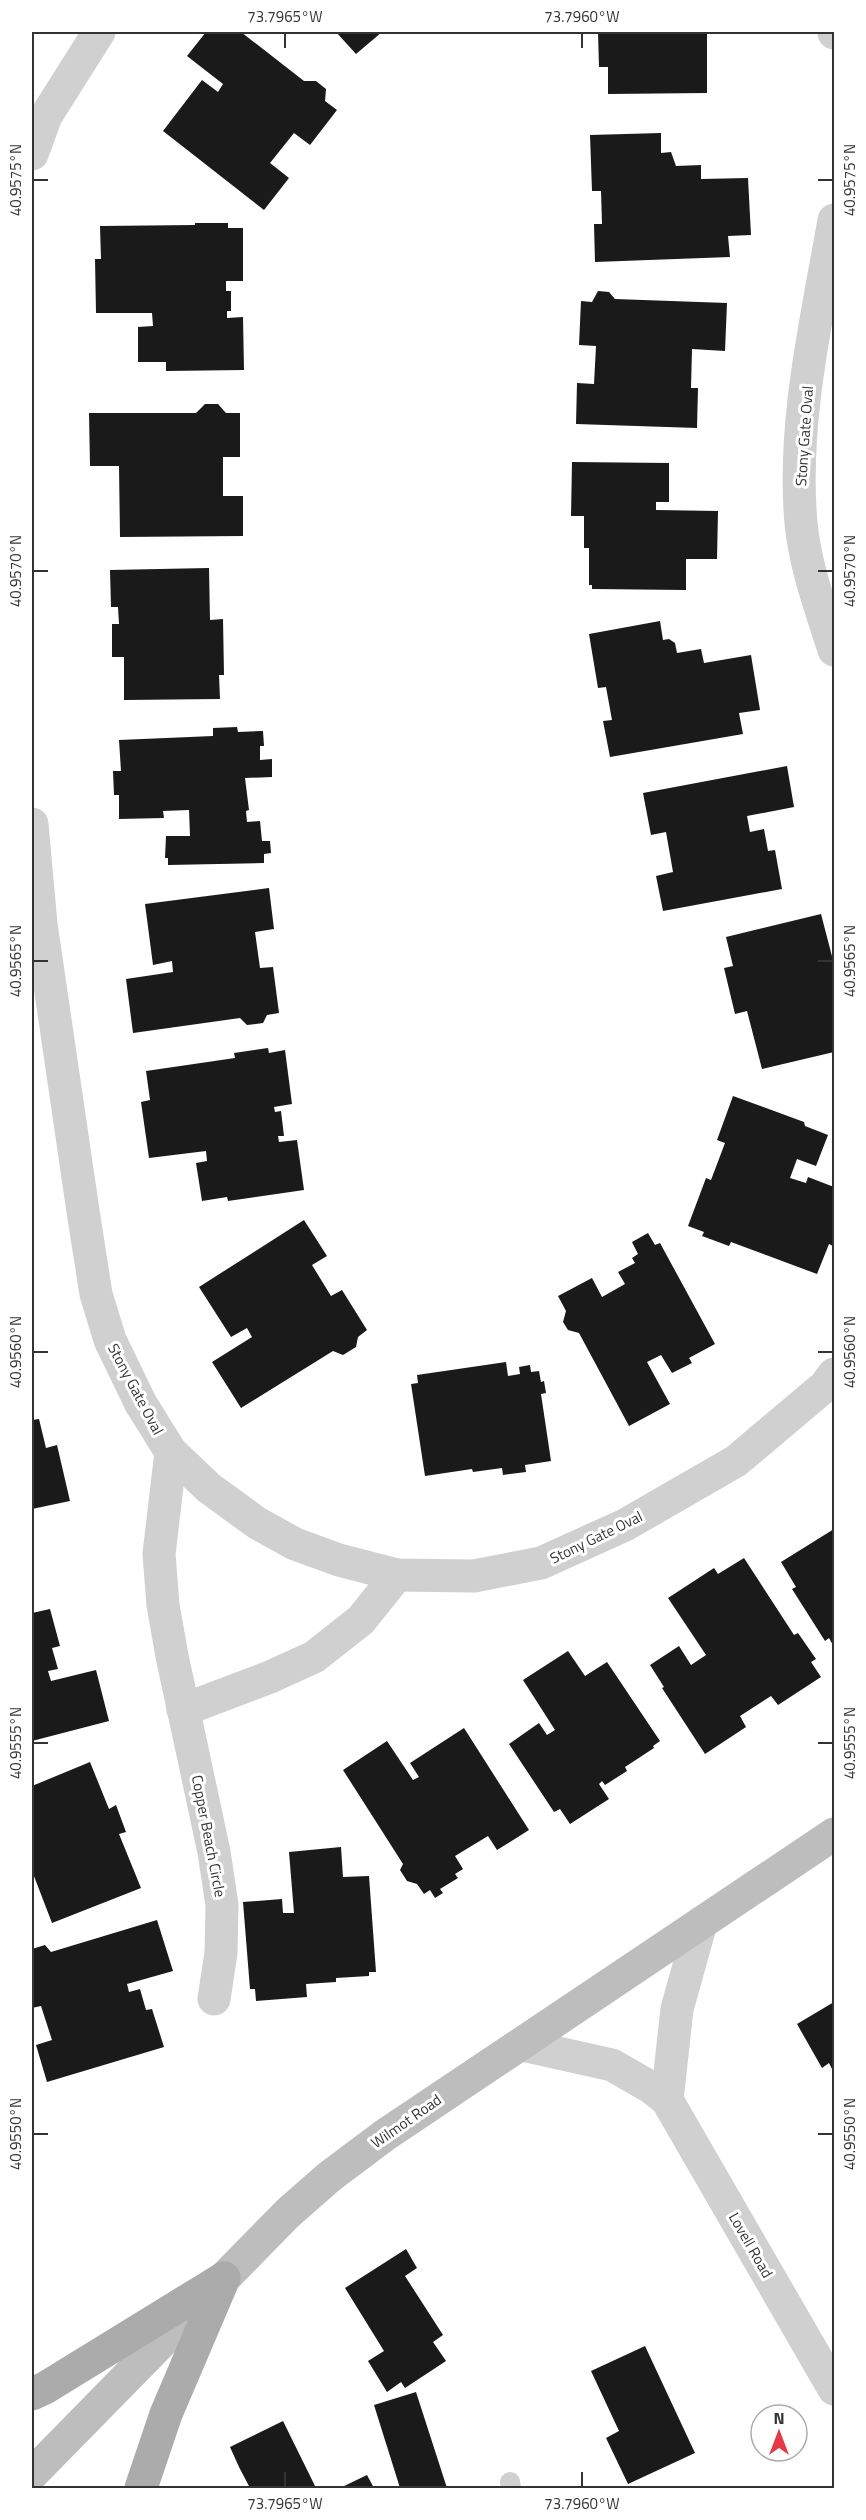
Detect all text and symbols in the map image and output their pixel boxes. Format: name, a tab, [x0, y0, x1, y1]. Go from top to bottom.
text: 73.7965°W	[247, 5, 323, 28]
text: 73.7960°W	[544, 5, 620, 28]
text: 40.9575°N	[4, 144, 27, 216]
text: 40.9575°N	[838, 144, 861, 216]
street label: Stony Gate Oval	[789, 385, 819, 487]
text: 40.9570°N	[4, 535, 27, 607]
text: 40.9570°N	[838, 535, 861, 607]
text: 40.9565°N	[4, 925, 27, 997]
text: 40.9565°N	[838, 925, 861, 997]
text: 40.9560°N	[4, 1316, 27, 1388]
text: 40.9560°N	[838, 1316, 861, 1388]
street label: Stony Gate Oval	[102, 1339, 170, 1439]
street label: Stony Gate Oval	[546, 1505, 646, 1569]
text: 40.9555°N	[4, 1707, 27, 1779]
text: 40.9555°N	[838, 1707, 861, 1779]
street label: Copper Beach Circle	[186, 1773, 232, 1899]
street label: Wilmot Road	[366, 2088, 446, 2154]
text: 40.9550°N	[4, 2098, 27, 2170]
text: 40.9550°N	[838, 2098, 861, 2170]
street label: Lovell Road	[723, 2208, 779, 2282]
north arrow	[749, 2403, 809, 2463]
text: N	[773, 2406, 785, 2430]
text: 73.7965°W	[247, 2492, 323, 2515]
text: 73.7960°W	[544, 2492, 620, 2515]

